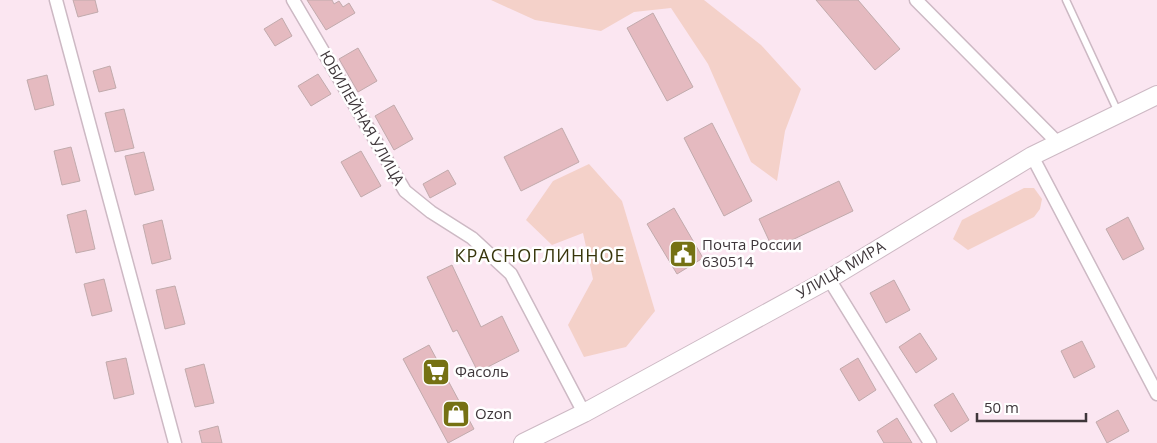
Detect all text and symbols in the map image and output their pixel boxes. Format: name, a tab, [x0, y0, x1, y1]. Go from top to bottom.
street label: ЮБИЛЕЙНАЯ УЛИЦА	[316, 47, 410, 189]
place label: Почта России 630514	[702, 234, 802, 271]
street label: УЛИЦА МИРА	[793, 235, 889, 303]
public building icon: Почта России 630514	[668, 239, 698, 269]
district label: КРАСНОГЛИННОЕ	[454, 243, 626, 267]
supermarket icon: Фасоль	[421, 357, 451, 387]
place label: Фасоль	[455, 361, 509, 381]
scale bar	[977, 390, 1086, 422]
text: 50 m	[984, 397, 1019, 417]
shop icon: Ozon	[441, 399, 471, 429]
place label: Ozon	[475, 403, 512, 423]

